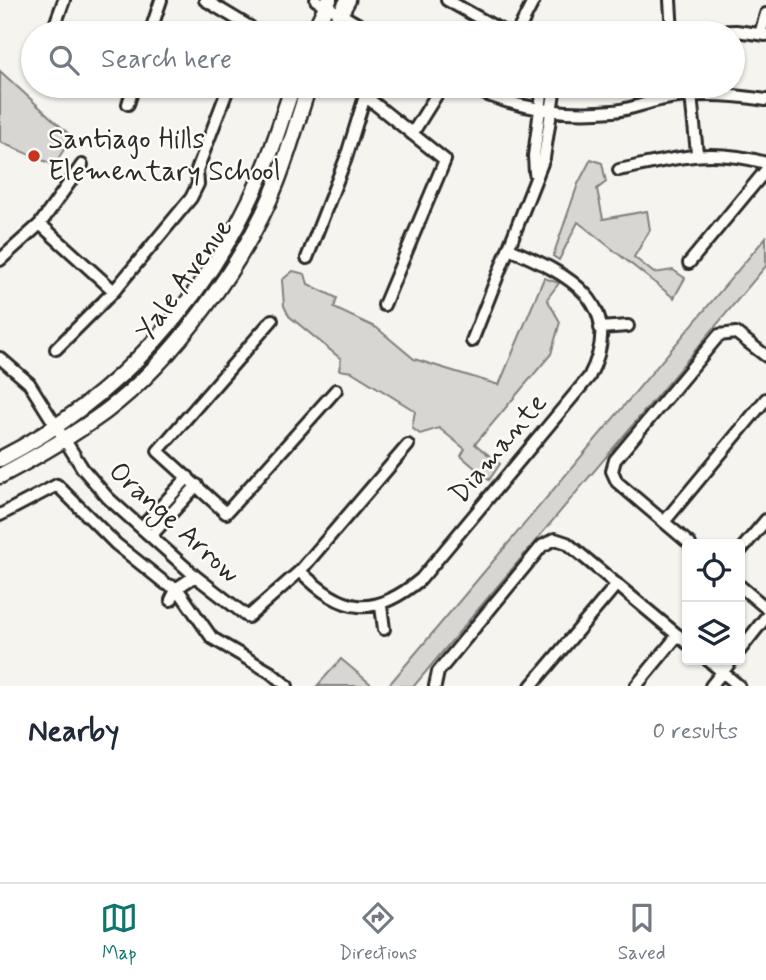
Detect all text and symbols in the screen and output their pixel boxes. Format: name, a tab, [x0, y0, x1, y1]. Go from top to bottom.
search box	[21, 21, 745, 98]
icon: search	[45, 41, 83, 79]
text: Search here	[101, 43, 232, 77]
place label: Santiago Hills Elementary School	[48, 122, 281, 191]
marker: Santiago Hills Elementary School	[26, 148, 42, 164]
street label: Yale Avenue	[128, 211, 242, 349]
street label: Diamante	[442, 386, 556, 512]
street label: Orange Arrow	[99, 454, 248, 594]
map controls	[682, 539, 745, 665]
button: locate	[682, 539, 745, 602]
button: layers	[682, 602, 745, 665]
text: Nearby	[28, 712, 119, 751]
text: 0 results	[652, 717, 738, 747]
tab: Map	[100, 899, 138, 966]
tab: Directions	[339, 899, 417, 966]
tab: Saved	[618, 899, 666, 966]

